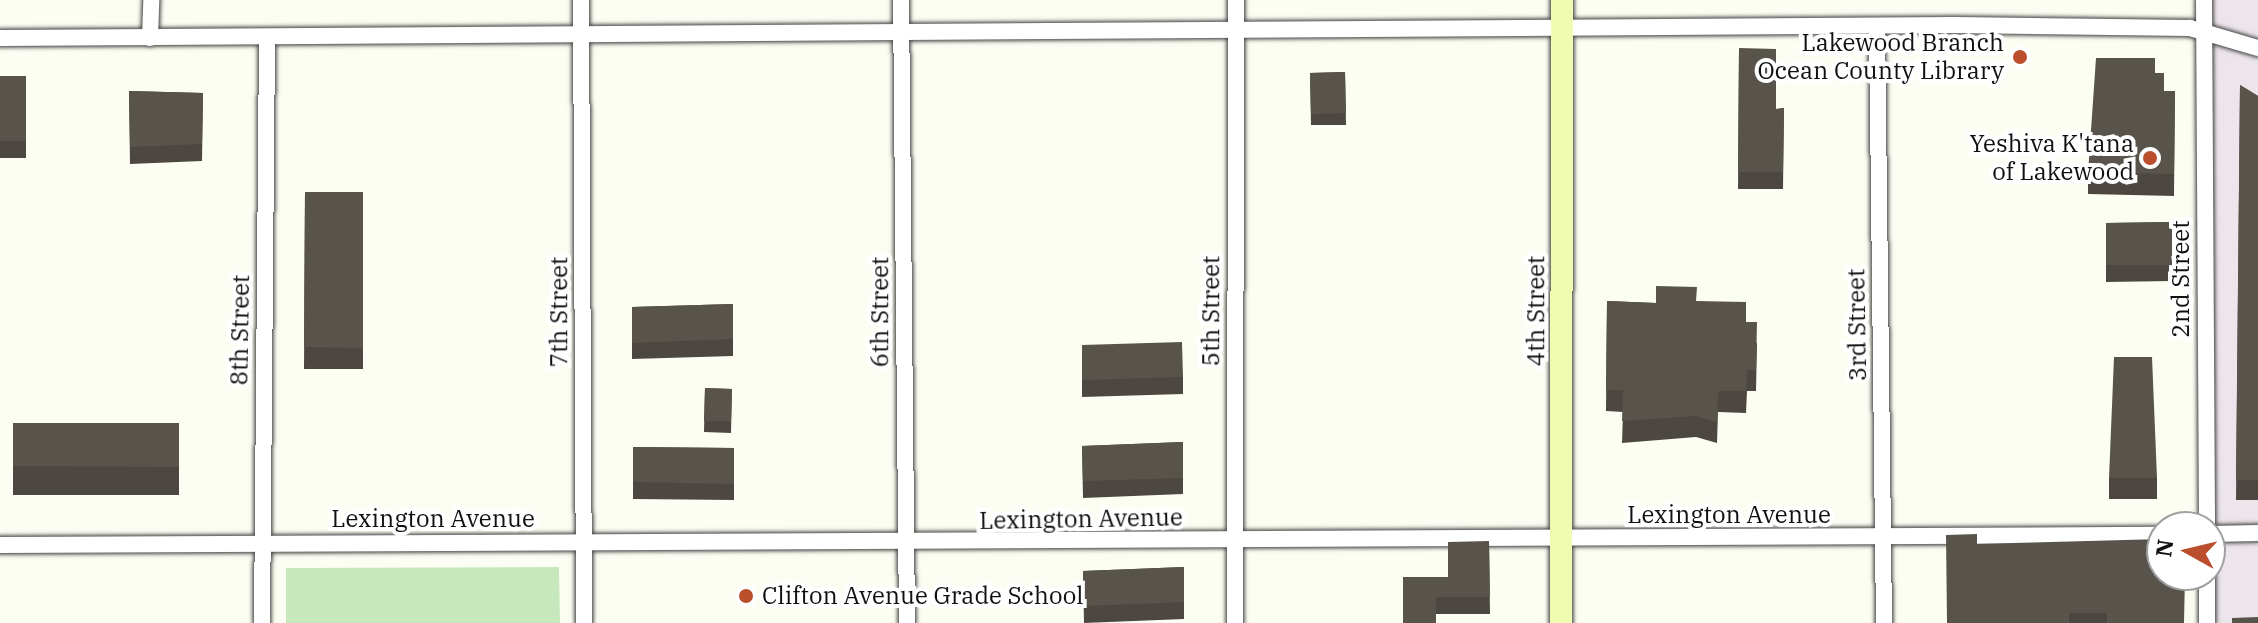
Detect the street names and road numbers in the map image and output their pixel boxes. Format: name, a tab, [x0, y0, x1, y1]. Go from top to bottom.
street label: 2nd Street	[2167, 220, 2195, 338]
street label: 5th Street	[1197, 256, 1225, 366]
street label: 4th Street	[1522, 256, 1550, 366]
street label: 7th Street	[545, 257, 573, 367]
street label: 6th Street	[866, 257, 894, 367]
street label: 3rd Street	[1842, 268, 1872, 382]
street label: 8th Street	[225, 274, 255, 386]
street label: Lexington Avenue	[1627, 501, 1831, 529]
street label: Lexington Avenue	[979, 503, 1183, 535]
street label: Lexington Avenue	[331, 505, 535, 533]

